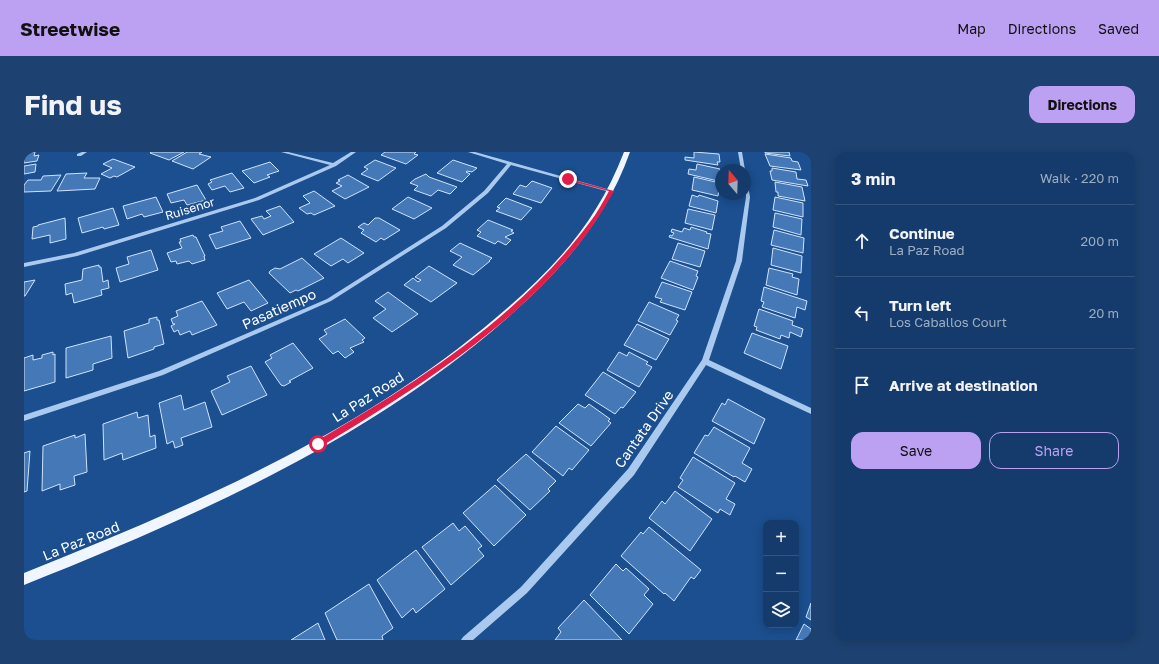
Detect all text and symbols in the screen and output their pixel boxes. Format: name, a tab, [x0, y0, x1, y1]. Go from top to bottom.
text: Streetwise	[20, 17, 120, 40]
text: Map	[957, 20, 986, 37]
text: Directions	[1008, 20, 1076, 37]
text: Saved	[1098, 20, 1139, 37]
button: Directions	[1029, 86, 1135, 123]
text: Find us	[24, 88, 122, 121]
north arrow	[715, 164, 751, 200]
text: 3 min	[851, 168, 895, 189]
route end	[559, 170, 577, 188]
text: Walk · 220 m	[1040, 170, 1119, 186]
street label: Ruisenor	[163, 194, 217, 223]
text: Continue	[889, 224, 955, 242]
icon: ahead	[851, 230, 873, 252]
text: 200 m	[1081, 233, 1119, 249]
text: La Paz Road	[889, 242, 965, 258]
street label: Pasatiempo	[239, 285, 318, 332]
text: Turn left	[889, 296, 951, 314]
icon: left	[851, 302, 873, 324]
text: 20 m	[1089, 305, 1119, 321]
text: Los Caballos Court	[889, 314, 1007, 330]
street label: La Paz Road	[329, 368, 407, 425]
icon: arrive	[851, 374, 873, 396]
text: Arrive at destination	[889, 376, 1038, 394]
street label: Cantata Drive	[611, 387, 677, 471]
button: Save	[851, 432, 981, 469]
button: Share	[989, 432, 1119, 469]
route start	[309, 435, 327, 453]
street label: La Paz Road	[40, 517, 122, 564]
map controls	[763, 520, 799, 628]
button: +	[763, 520, 799, 556]
button: −	[763, 556, 799, 592]
button: layers	[763, 592, 799, 628]

